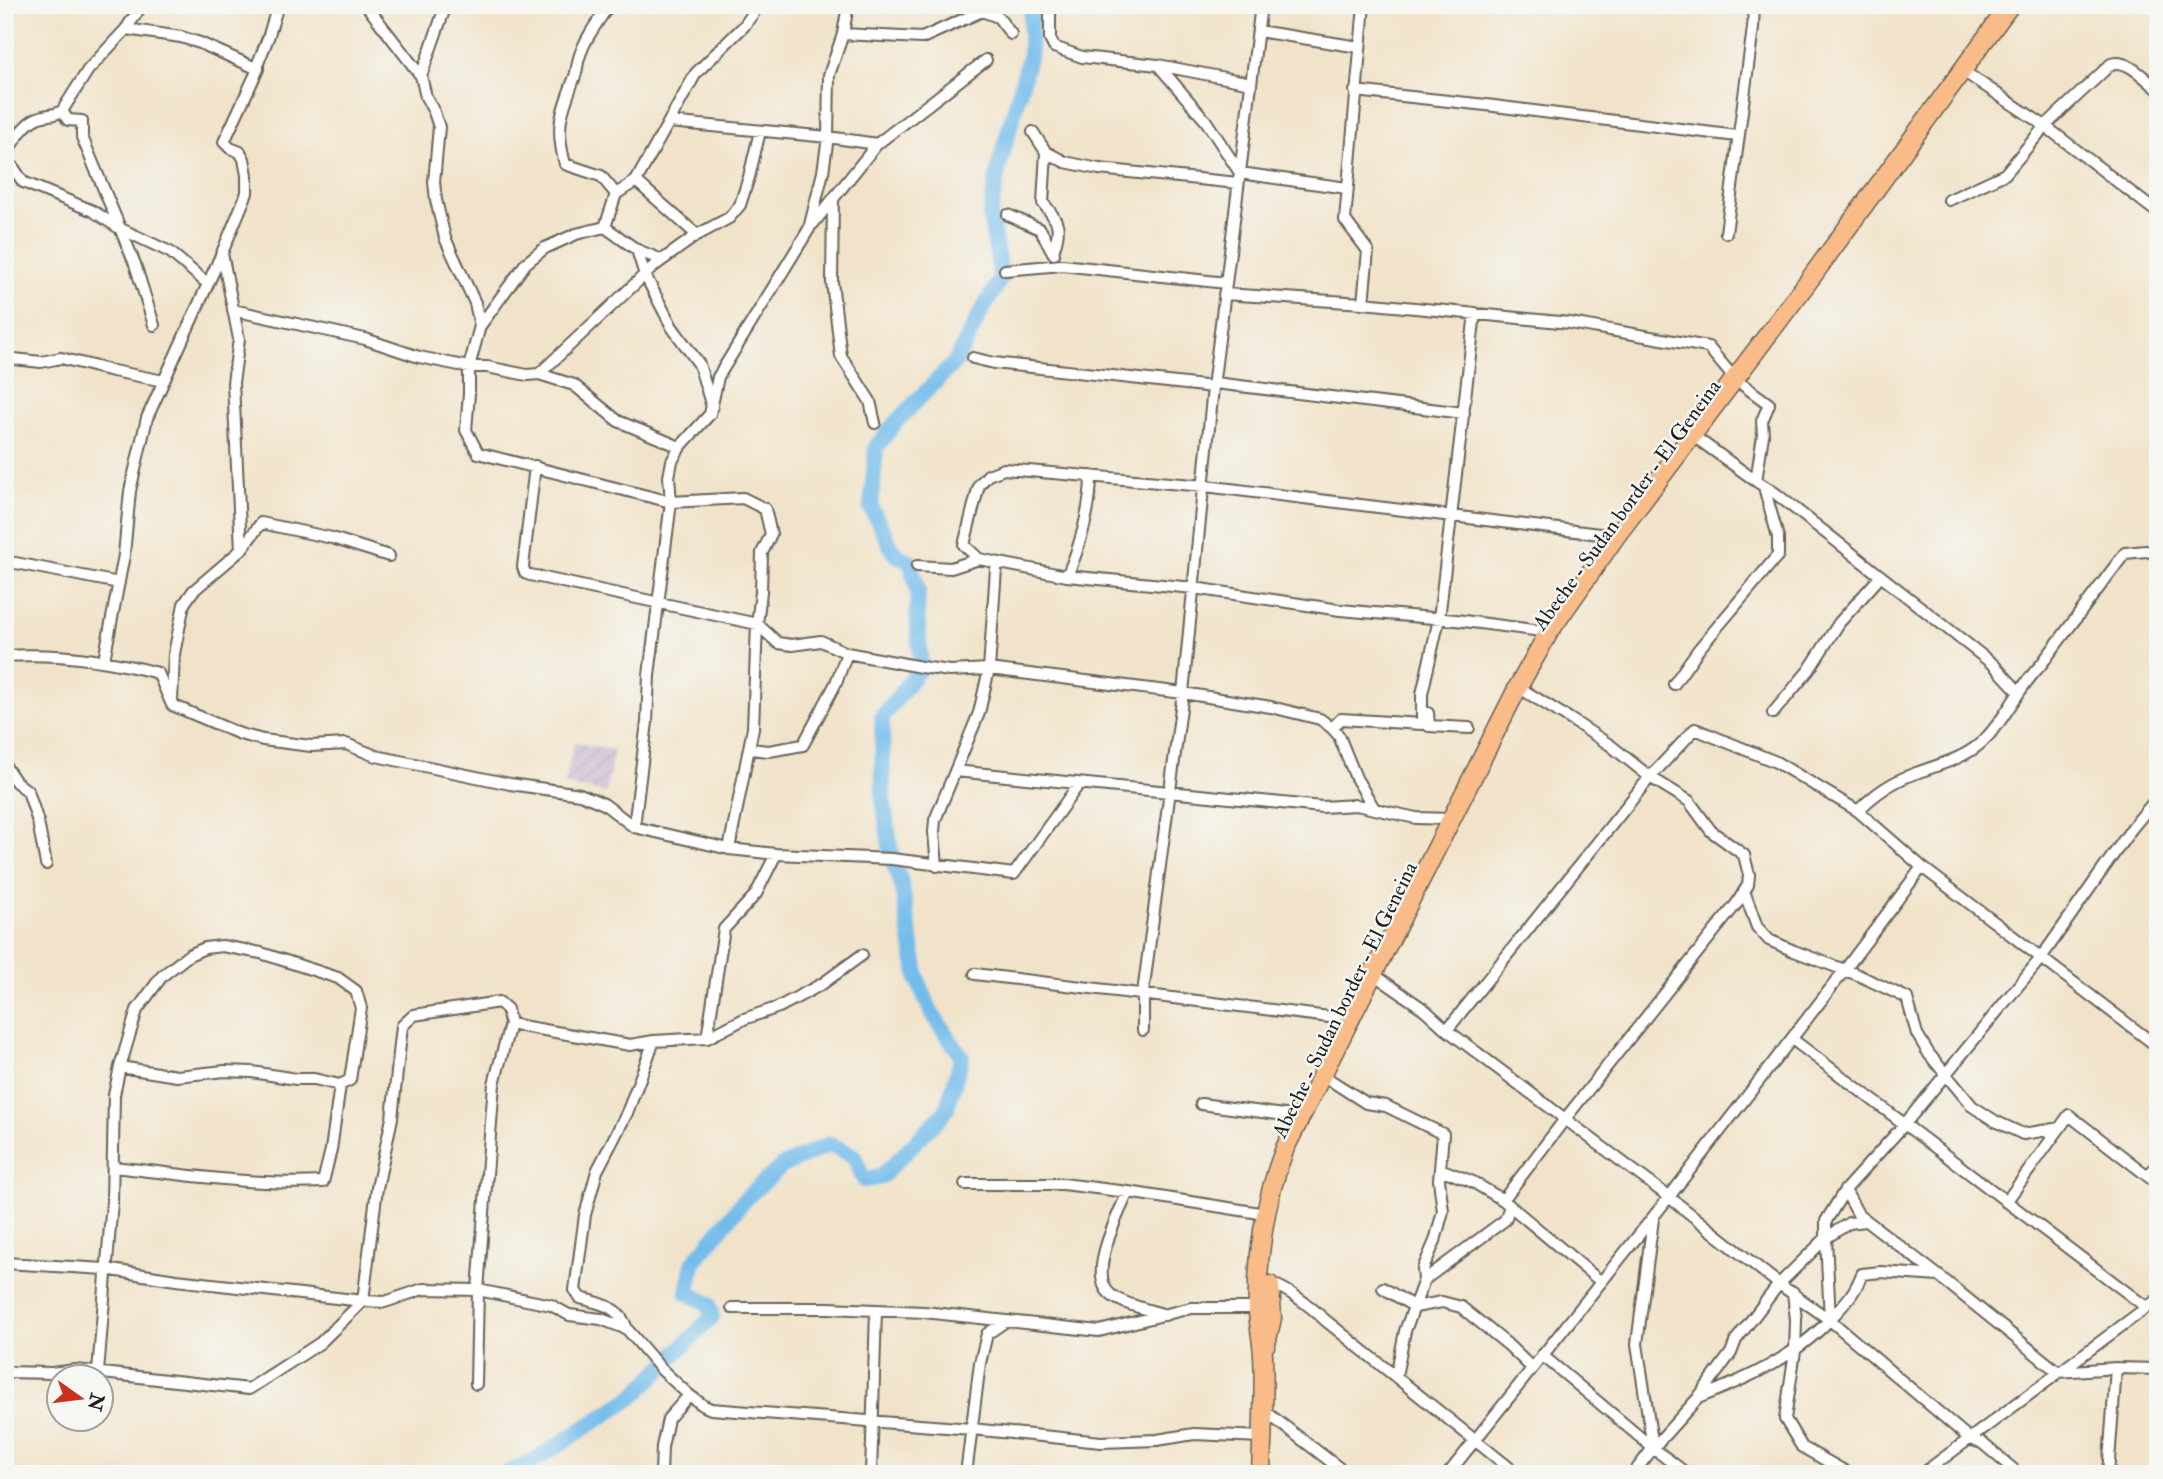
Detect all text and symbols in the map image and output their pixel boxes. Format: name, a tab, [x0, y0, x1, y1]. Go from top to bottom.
street label: Abeche - Sudan border - El Geneina	[1526, 374, 1727, 637]
street label: Abeche - Sudan border - El Geneina	[1266, 857, 1424, 1143]
north arrow	[46, 1364, 116, 1434]
text: N	[82, 1390, 109, 1414]

